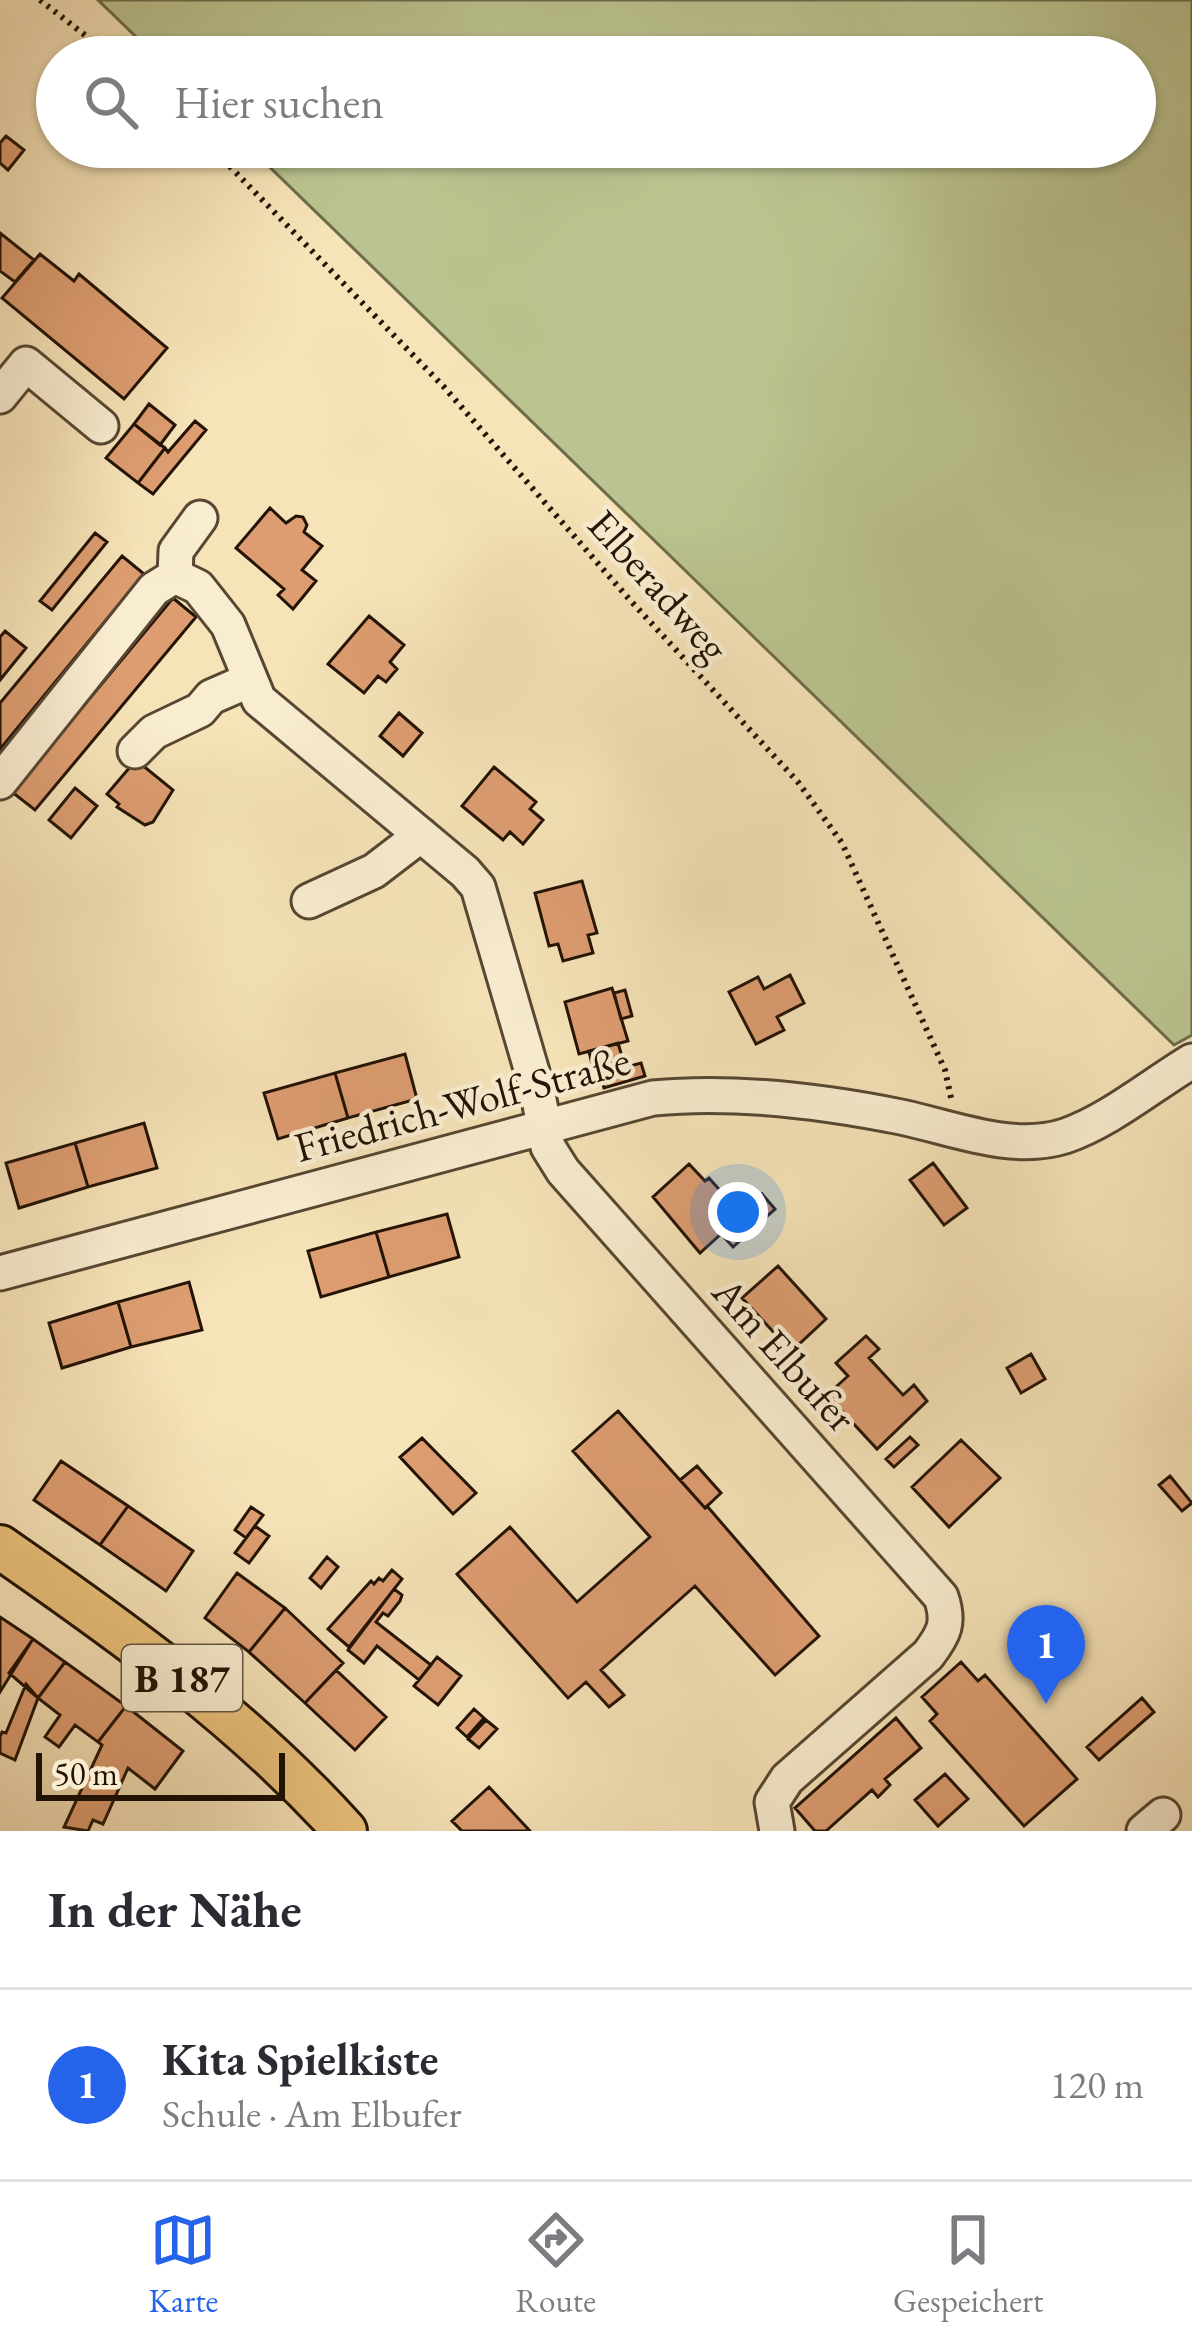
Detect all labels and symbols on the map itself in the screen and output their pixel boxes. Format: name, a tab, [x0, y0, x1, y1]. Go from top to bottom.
street label: Elberadweg	[576, 498, 742, 673]
street label: Friedrich-Wolf-Straße	[288, 1032, 636, 1175]
your location	[708, 1182, 768, 1242]
street label: Am Elbufer	[700, 1264, 869, 1443]
pin: 1	[1007, 1605, 1085, 1704]
road number: B 187	[122, 1645, 242, 1711]
scale bar	[36, 1747, 285, 1800]

